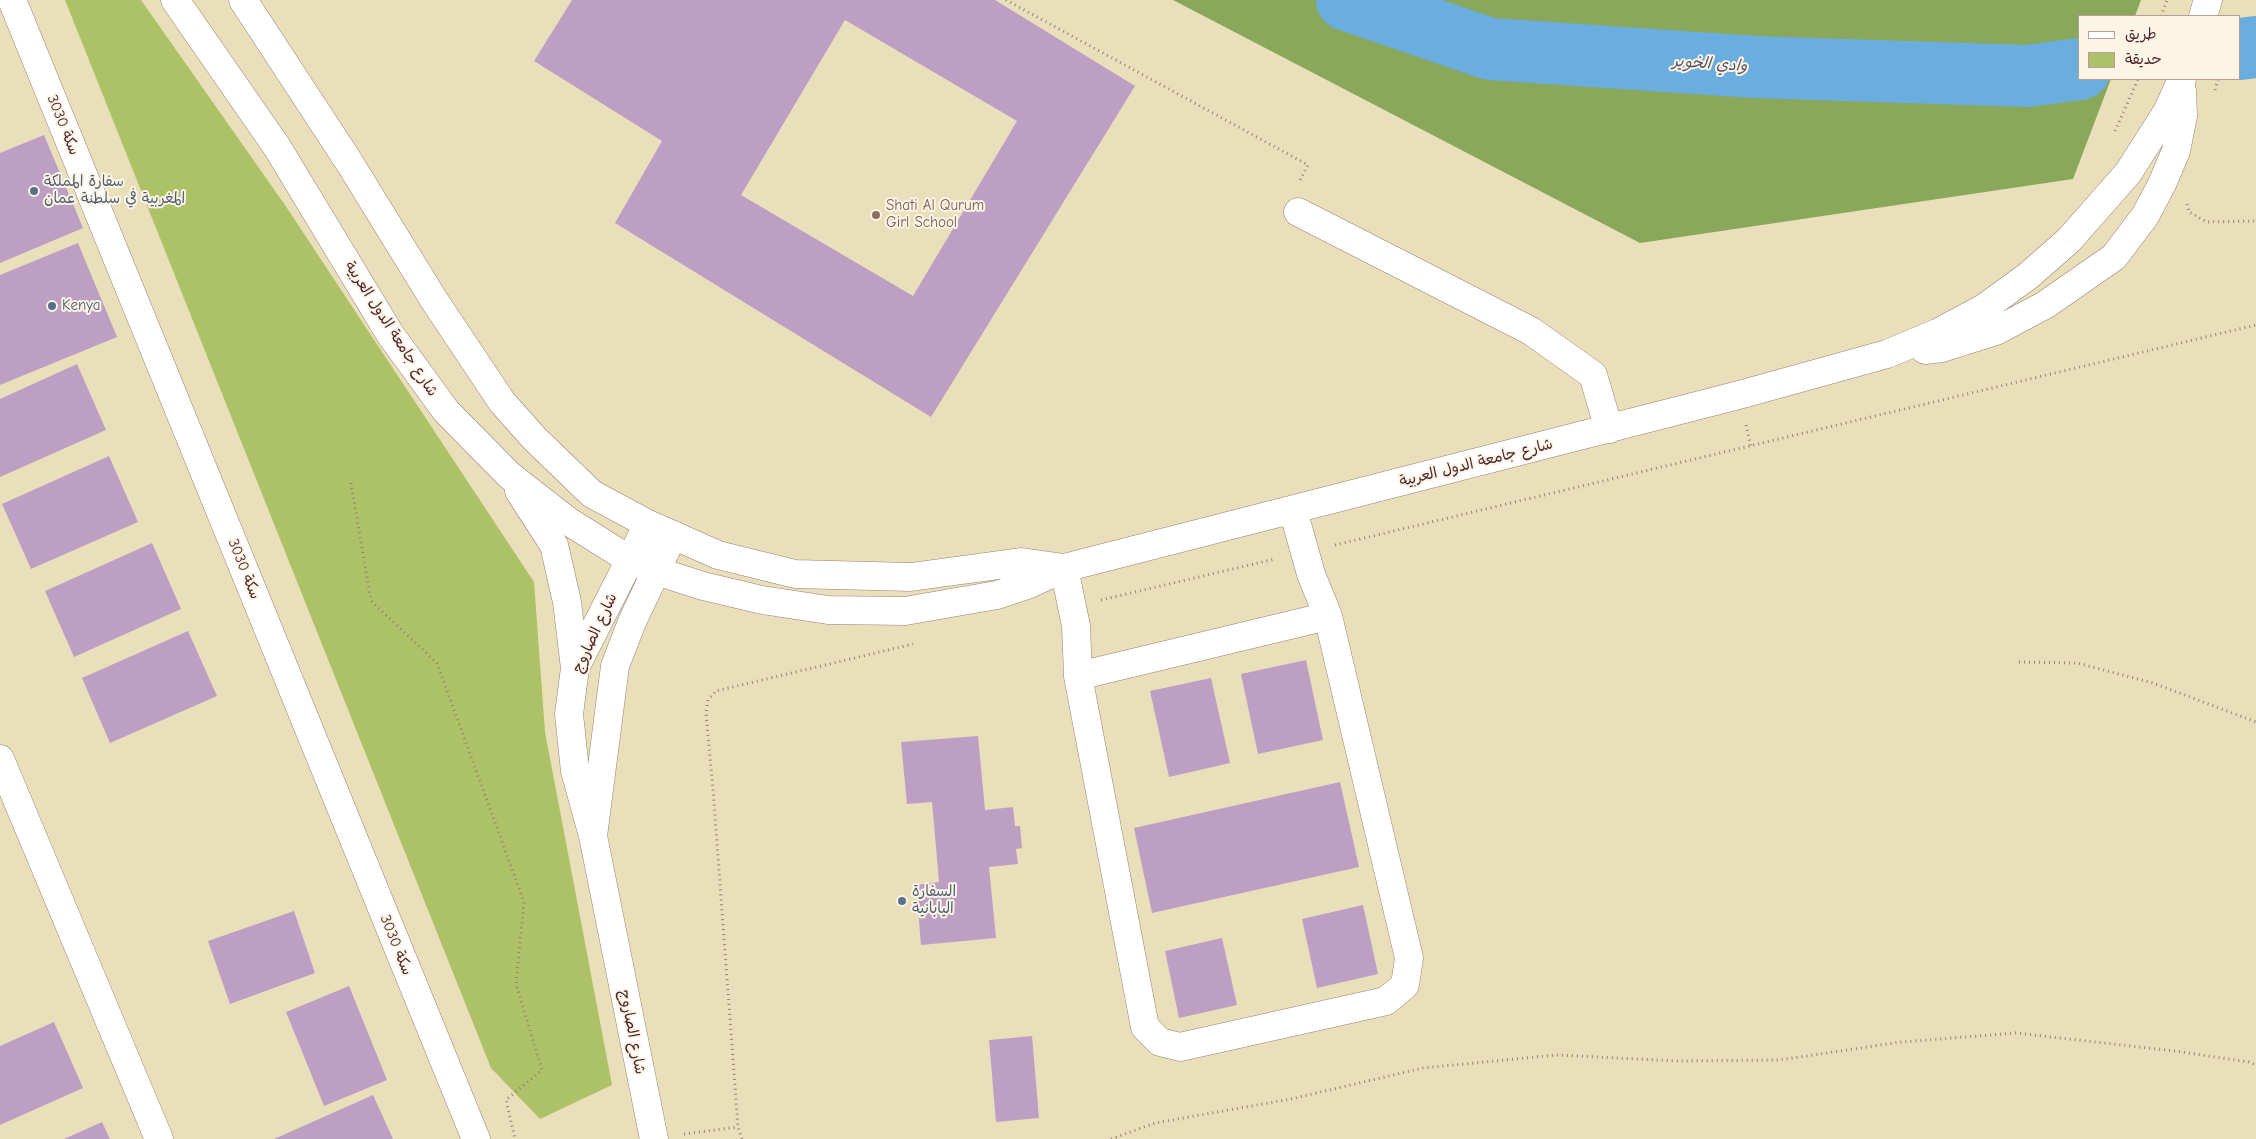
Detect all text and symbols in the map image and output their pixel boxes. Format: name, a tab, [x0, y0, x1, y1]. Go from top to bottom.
legend	[2078, 15, 2241, 80]
text: طريق	[2125, 25, 2157, 43]
text: حديقة	[2125, 50, 2162, 68]
water label: وادي الخوير	[1672, 52, 1748, 76]
street label: سكة 3030	[43, 92, 83, 158]
place label: سفارة المملكة المغربية في سلطنة عمان	[44, 173, 185, 208]
marker: سفارة المملكة المغربية في سلطنة عمان	[28, 185, 40, 197]
place label: Shati Al Qurum Girl School	[886, 197, 984, 232]
marker: Shati Al Qurum Girl School	[870, 209, 882, 221]
street label: شارع جامعة الدول العربية	[341, 258, 441, 400]
place label: Kenya	[62, 297, 100, 315]
marker: Kenya	[46, 300, 58, 312]
street label: شارع جامعة الدول العربية	[1397, 435, 1555, 491]
street label: سكة 3030	[224, 536, 264, 602]
street label: شارع الصاروج	[569, 590, 621, 676]
place label: السفارة اليابانية	[912, 883, 956, 918]
marker: السفارة اليابانية	[896, 895, 908, 907]
street label: سكة 3030	[376, 912, 416, 978]
street label: شارع الصاروج	[615, 988, 649, 1076]

